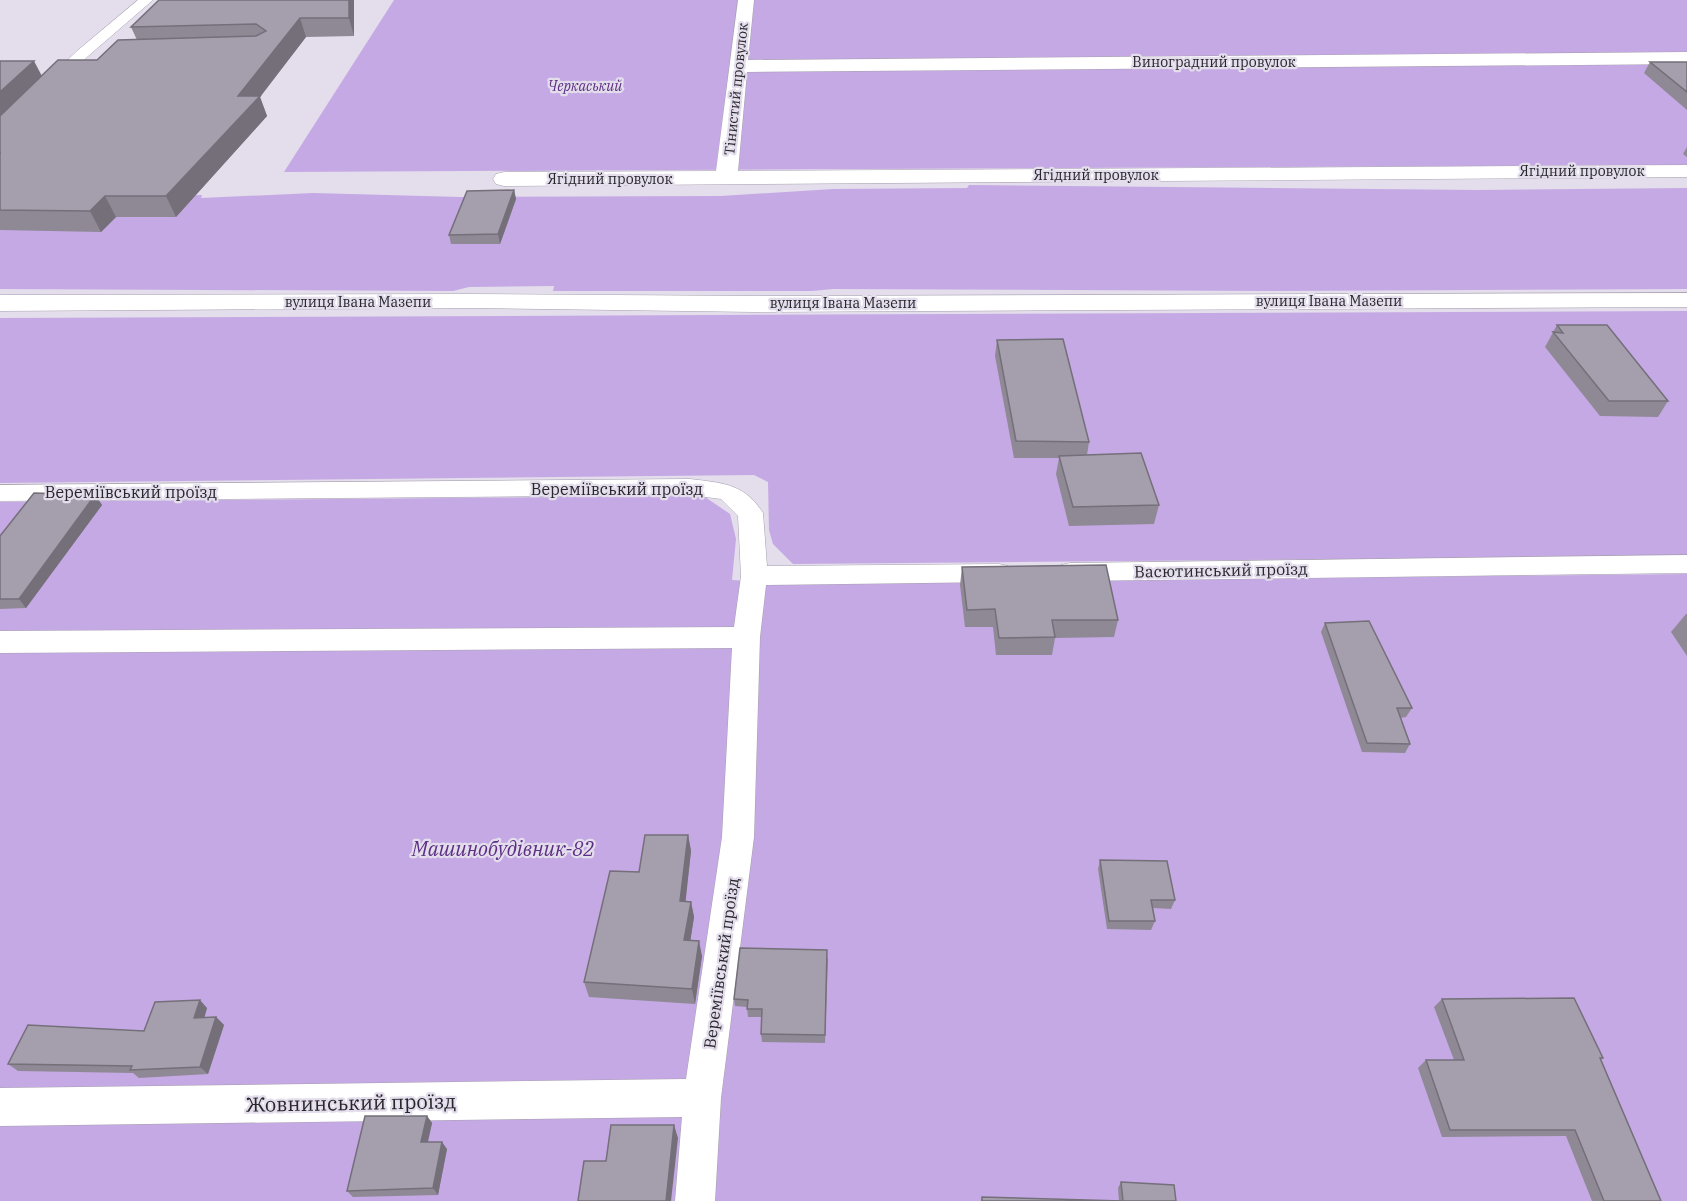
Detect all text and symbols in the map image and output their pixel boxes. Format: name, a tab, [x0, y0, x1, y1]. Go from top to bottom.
street label: Тінистий провулок	[720, 22, 752, 156]
street label: Виноградний провулок	[1132, 53, 1296, 71]
park label: Черкаський	[548, 77, 622, 95]
street label: Ягідний провулок	[1519, 162, 1645, 180]
street label: Ягідний провулок	[1033, 166, 1159, 184]
street label: Ягідний провулок	[547, 170, 673, 188]
street label: вулиця Івана Мазепи	[1256, 292, 1402, 310]
street label: вулиця Івана Мазепи	[285, 293, 431, 311]
street label: вулиця Івана Мазепи	[770, 294, 916, 312]
street label: Вереміївський проїзд	[531, 479, 703, 499]
street label: Вереміївський проїзд	[45, 482, 217, 502]
street label: Васютинський проїзд	[1134, 558, 1308, 582]
park label: Машинобудівник-82	[411, 835, 594, 862]
street label: Вереміївський проїзд	[699, 876, 743, 1050]
street label: Жовнинський проїзд	[246, 1087, 456, 1118]

